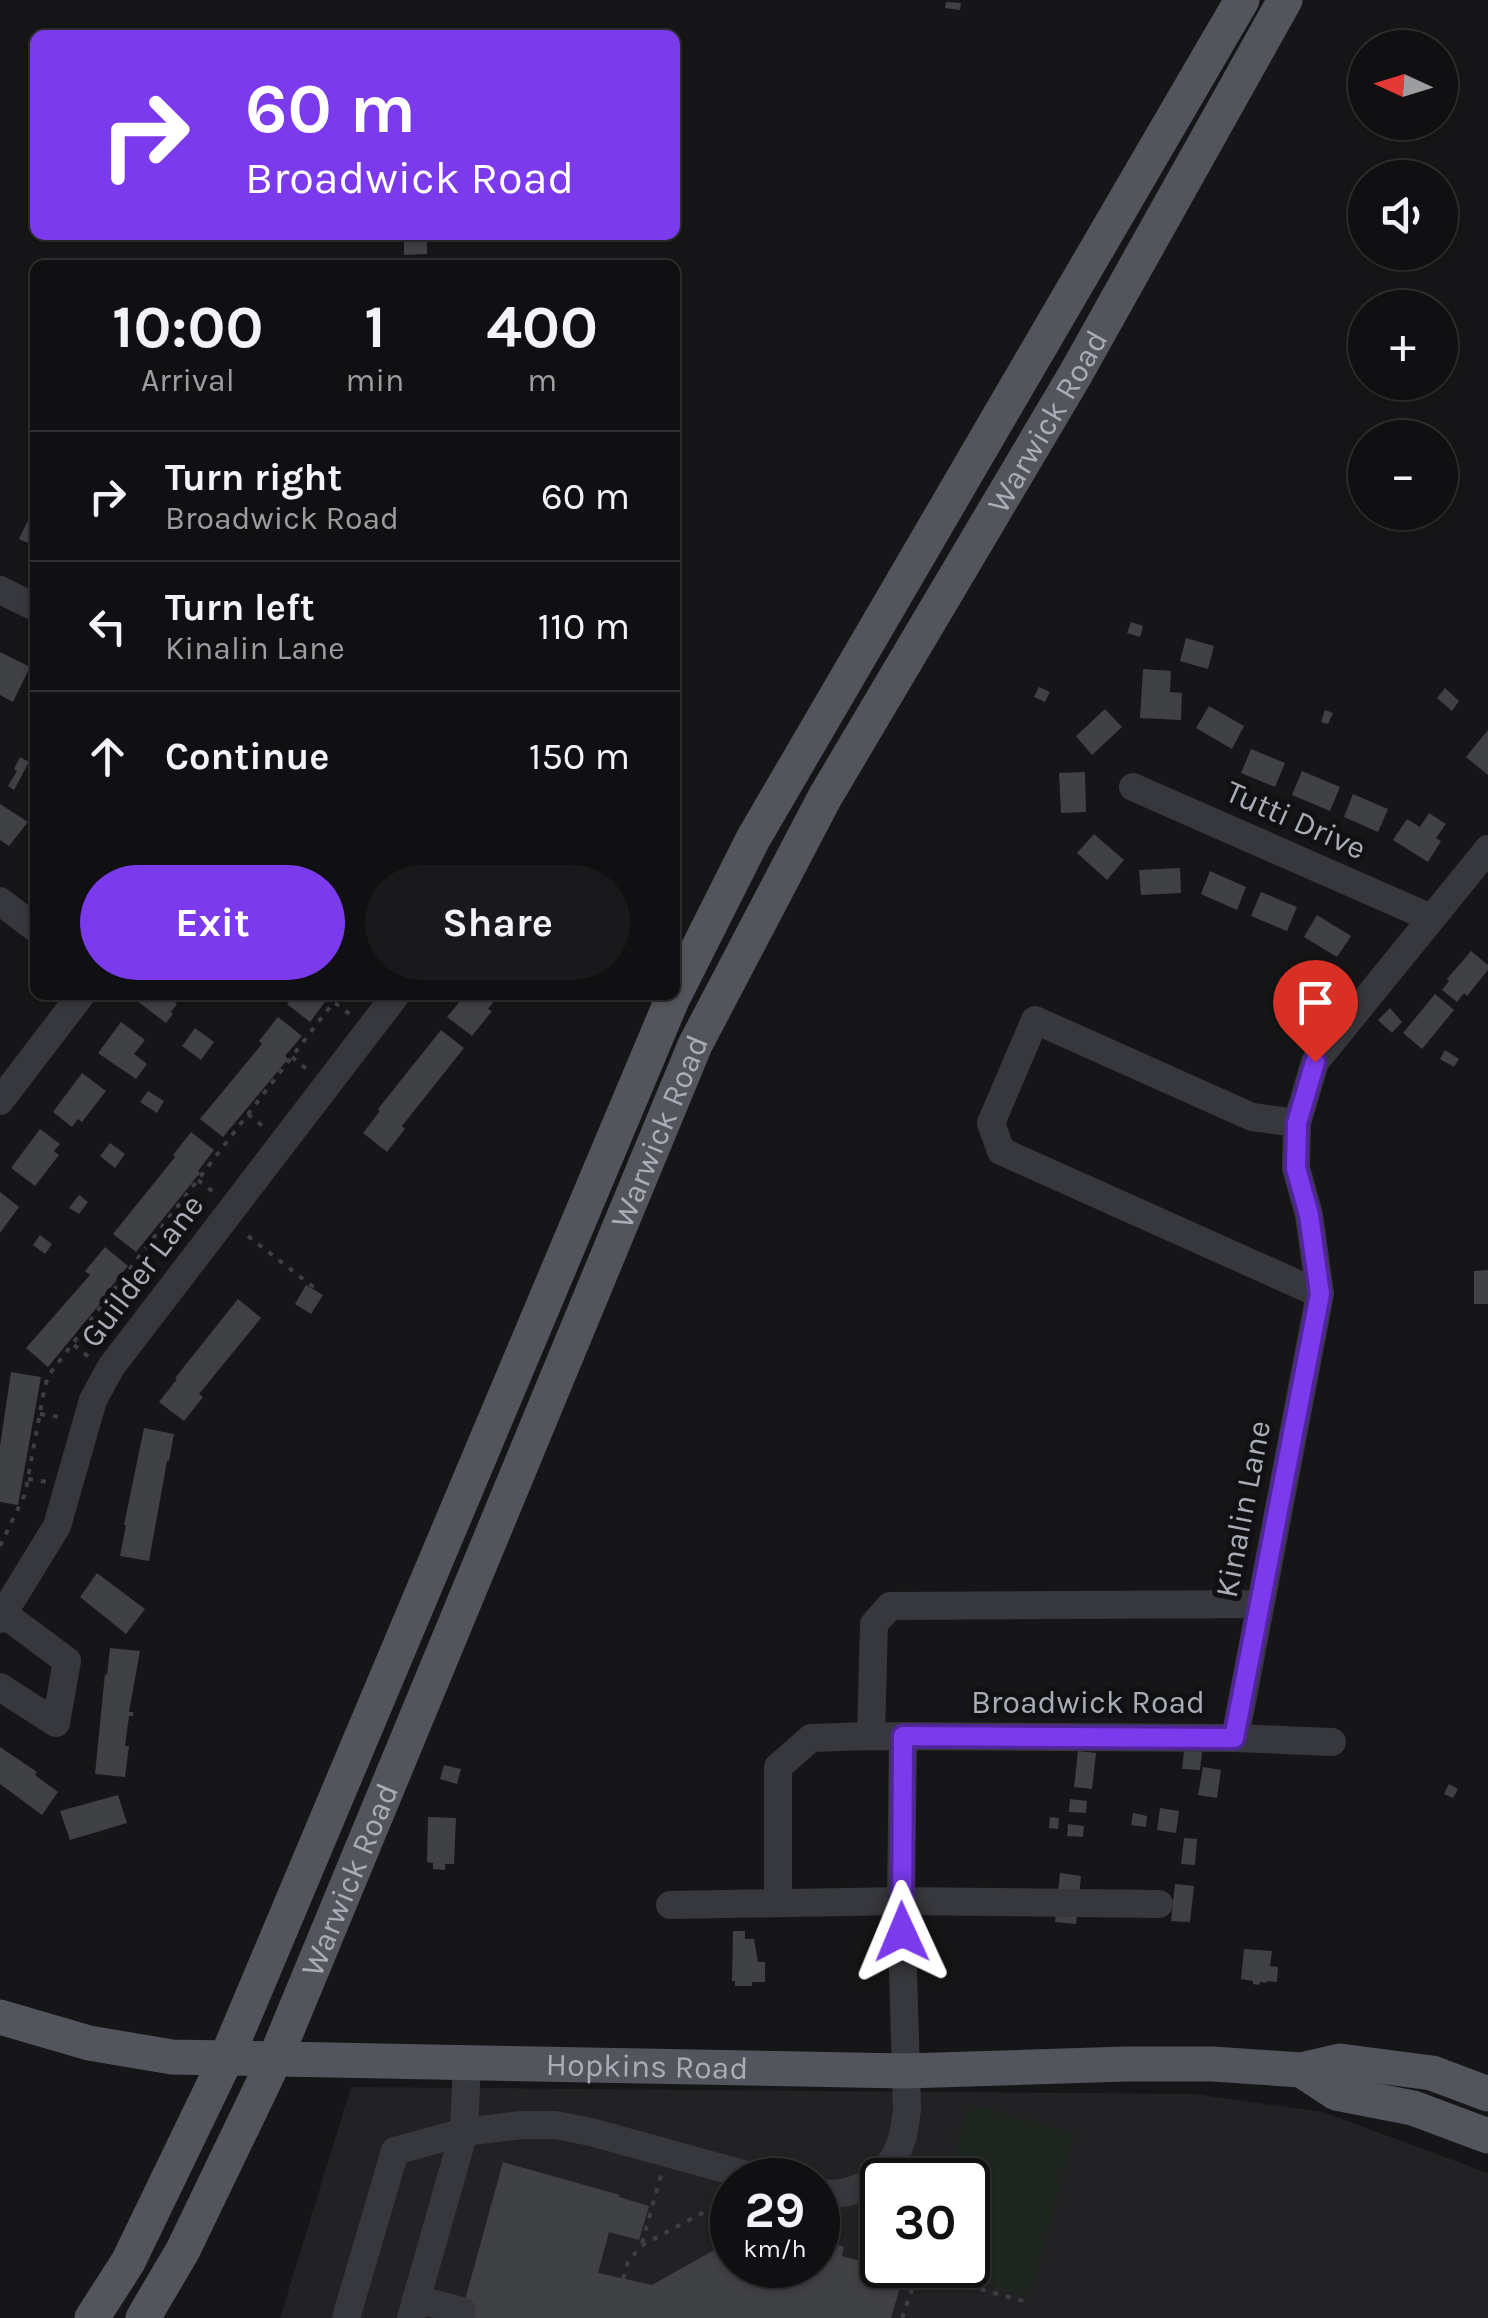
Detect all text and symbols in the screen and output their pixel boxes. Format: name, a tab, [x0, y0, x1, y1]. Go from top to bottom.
north arrow	[1348, 30, 1458, 140]
map controls	[1348, 30, 1458, 530]
text: 60 m	[245, 68, 416, 150]
icon: right	[80, 70, 210, 200]
text: Broadwick Road	[245, 152, 574, 204]
button: sound	[1348, 160, 1458, 270]
button: +	[1348, 290, 1458, 400]
text: 10:00	[112, 292, 263, 362]
text: 1	[364, 292, 386, 362]
text: 400	[486, 292, 598, 362]
street label: Warwick Road	[979, 323, 1115, 519]
text: Arrival	[141, 362, 235, 399]
text: min	[345, 362, 404, 399]
text: m	[527, 362, 557, 399]
button: −	[1348, 420, 1458, 530]
text: Turn right	[165, 455, 342, 500]
icon: right	[80, 469, 135, 524]
text: 60 m	[541, 474, 630, 519]
text: Broadwick Road	[165, 500, 399, 537]
text: Turn left	[165, 585, 315, 630]
icon: left	[80, 599, 135, 654]
text: 110 m	[538, 604, 630, 649]
text: Kinalin Lane	[165, 630, 345, 667]
icon: ahead	[80, 729, 135, 784]
text: Continue	[165, 734, 329, 779]
text: 150 m	[529, 734, 630, 779]
street label: Tutti Drive	[1220, 773, 1372, 867]
button: Exit	[80, 865, 345, 980]
button: Share	[365, 865, 630, 980]
pin	[1273, 960, 1358, 1063]
icon: arrive	[1288, 975, 1343, 1030]
street label: Warwick Road	[603, 1029, 716, 1233]
street label: Guilder Lane	[73, 1187, 211, 1355]
street label: Kinalin Lane	[1208, 1417, 1278, 1601]
street label: Broadwick Road	[971, 1684, 1205, 1721]
street label: Warwick Road	[293, 1778, 406, 1982]
position arrow	[850, 1880, 954, 1984]
street label: Hopkins Road	[545, 2046, 749, 2087]
speed limit sign: 30	[860, 2158, 990, 2288]
text: 29	[745, 2181, 805, 2240]
text: km/h	[743, 2234, 807, 2263]

